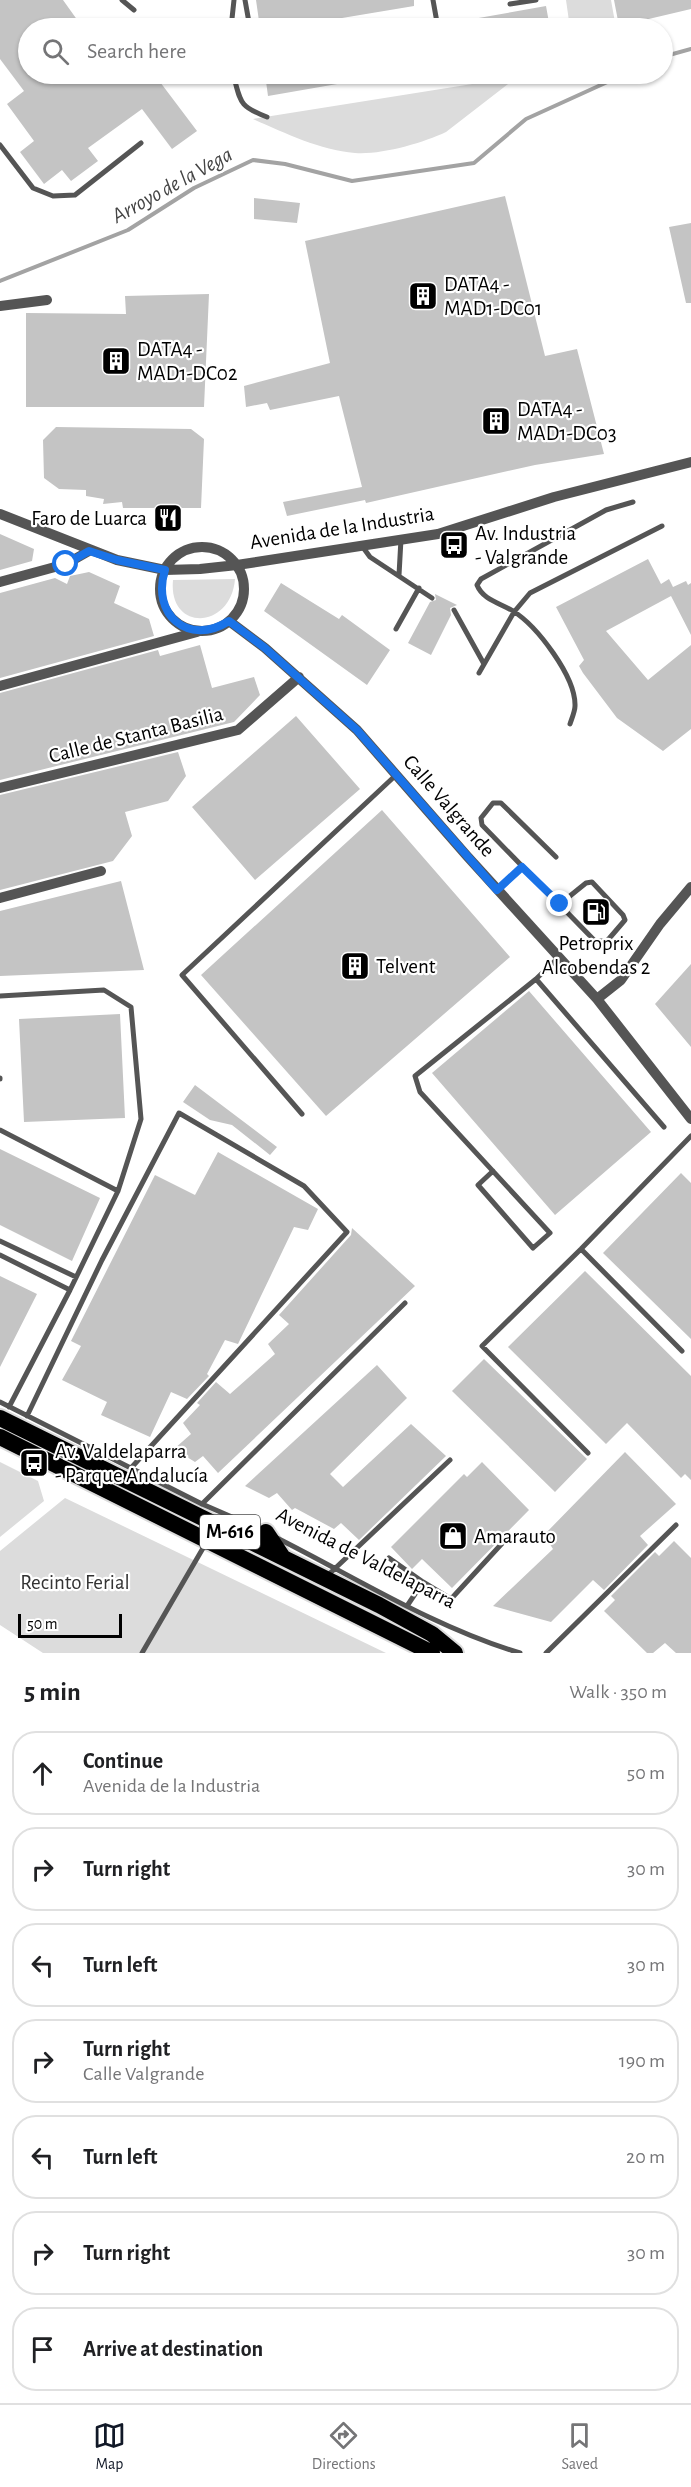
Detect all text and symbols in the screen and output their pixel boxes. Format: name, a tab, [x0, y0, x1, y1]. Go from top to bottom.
search box	[18, 18, 673, 84]
icon: search	[39, 35, 72, 68]
text: Search here	[87, 40, 186, 62]
water label: Arroyo de la Vega	[107, 143, 236, 228]
place label: DATA4 - MAD1-DC01	[444, 274, 542, 319]
building icon: DATA4 - MAD1-DC01	[407, 280, 439, 312]
place label: DATA4 - MAD1-DC02	[137, 339, 237, 384]
building icon: DATA4 - MAD1-DC02	[100, 345, 132, 377]
place label: DATA4 - MAD1-DC03	[517, 399, 617, 444]
building icon: DATA4 - MAD1-DC03	[480, 405, 512, 437]
restaurant icon: Faro de Luarca	[152, 502, 184, 534]
street label: Avenida de la Industria	[248, 503, 436, 553]
place label: Faro de Luarca	[31, 508, 147, 529]
place label: Av. Industria - Valgrande	[475, 523, 577, 568]
bus stop icon: Av. Industria - Valgrande	[438, 529, 470, 561]
route start	[52, 550, 78, 576]
street label: Calle de Stanta Basilia	[47, 703, 226, 767]
street label: Calle Valgrande	[399, 751, 499, 861]
route end	[546, 890, 572, 916]
fuel station icon: Petroprix Alcobendas 2	[580, 896, 612, 928]
place label: Petroprix Alcobendas 2	[542, 933, 650, 978]
building icon: Telvent	[339, 950, 371, 982]
place label: Telvent	[376, 956, 436, 977]
place label: Av. Valdelaparra - Parque Andalucía	[55, 1441, 208, 1486]
bus stop icon: Av. Valdelaparra - Parque Andalucía	[18, 1447, 50, 1479]
street label: Avenida de Valdelaparra	[273, 1504, 459, 1612]
road number: M-616	[200, 1515, 260, 1549]
shop icon: Amarauto	[437, 1520, 469, 1552]
place label: Amarauto	[474, 1526, 556, 1547]
park label: Recinto Ferial	[20, 1572, 130, 1593]
scale bar	[18, 1611, 122, 1638]
text: 50 m	[27, 1616, 58, 1632]
text: 5 min	[24, 1679, 81, 1705]
text: Walk · 350 m	[569, 1682, 667, 1702]
text: Continue	[83, 1750, 163, 1772]
icon: ahead	[26, 1757, 59, 1790]
text: 50 m	[627, 1763, 665, 1783]
text: Avenida de la Industria	[83, 1776, 260, 1796]
icon: right	[26, 1853, 59, 1886]
text: Turn right	[83, 1858, 170, 1880]
text: 30 m	[627, 1859, 665, 1879]
icon: left	[26, 1949, 59, 1982]
text: Turn left	[83, 1954, 157, 1976]
text: 30 m	[627, 1955, 665, 1975]
text: Turn right	[83, 2038, 170, 2060]
icon: right	[26, 2045, 59, 2078]
text: 190 m	[619, 2051, 665, 2071]
text: Calle Valgrande	[83, 2064, 204, 2084]
icon: left	[26, 2141, 59, 2174]
text: Turn left	[83, 2146, 157, 2168]
text: 20 m	[626, 2147, 665, 2167]
icon: right	[26, 2237, 59, 2270]
text: Turn right	[83, 2242, 170, 2264]
text: 30 m	[627, 2243, 665, 2263]
icon: arrive	[26, 2333, 59, 2366]
text: Arrive at destination	[83, 2338, 263, 2360]
tab: Map	[93, 2419, 126, 2474]
tab: Directions	[312, 2419, 376, 2474]
tab: Saved	[561, 2419, 598, 2474]

